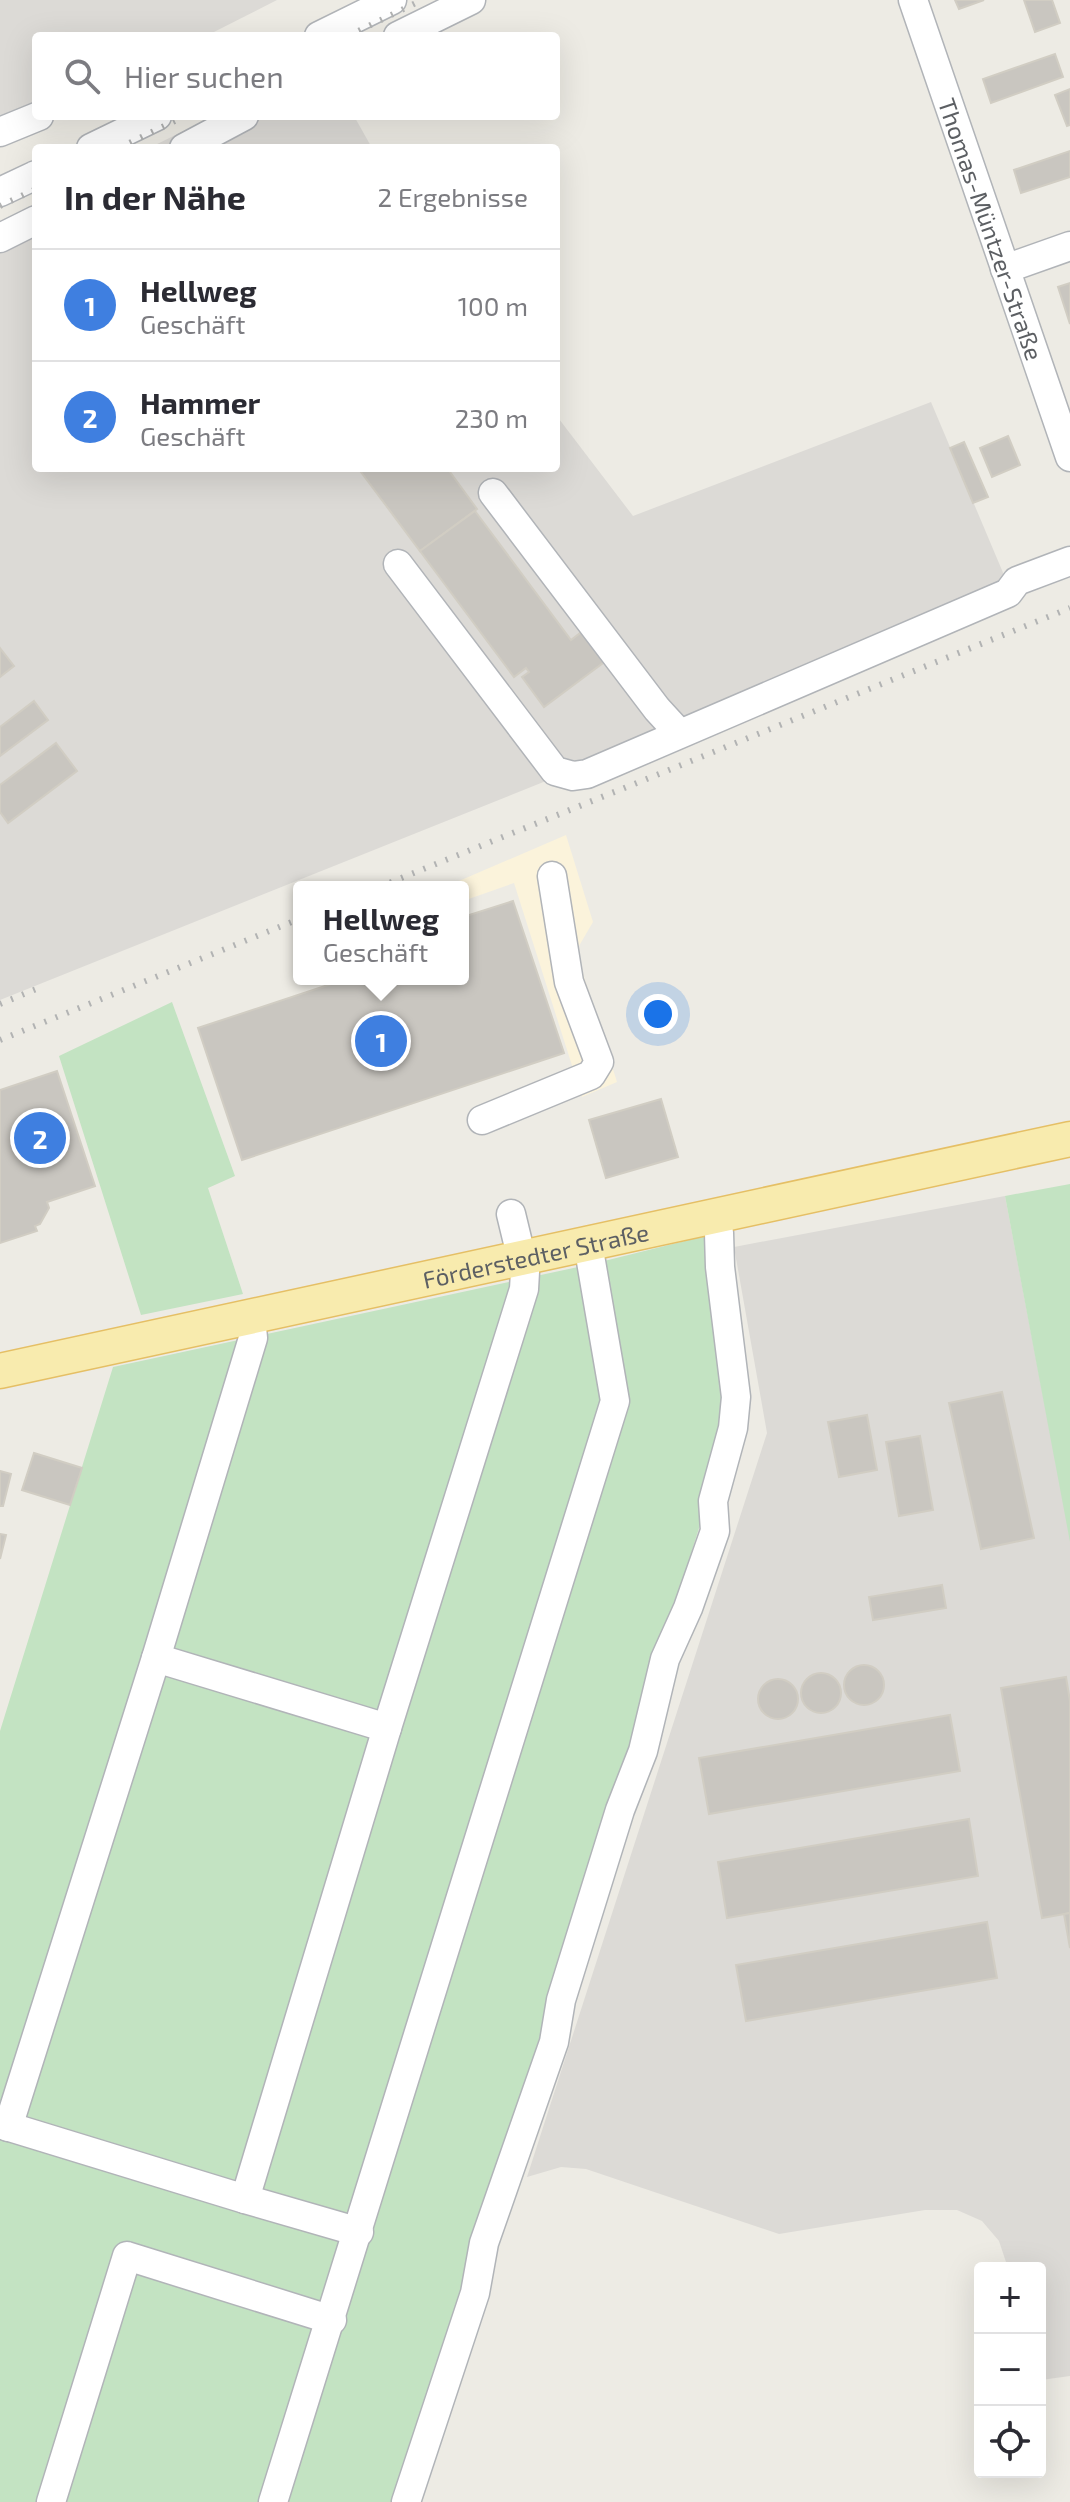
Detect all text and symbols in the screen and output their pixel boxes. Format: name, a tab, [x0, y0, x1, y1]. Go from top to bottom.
search box	[32, 32, 560, 120]
icon: search	[60, 54, 104, 98]
text: Hier suchen	[124, 58, 284, 94]
street label: Thomas-Müntzer-Straße	[933, 94, 1050, 364]
text: In der Nähe	[64, 176, 246, 217]
text: 2 Ergebnisse	[378, 181, 528, 212]
text: Hellweg	[140, 272, 257, 308]
text: 1	[84, 290, 96, 321]
text: 100 m	[458, 290, 528, 321]
text: Geschäft	[140, 308, 245, 339]
text: Hammer	[140, 384, 260, 420]
text: 2	[82, 402, 98, 433]
text: 230 m	[455, 402, 528, 433]
text: Geschäft	[140, 420, 245, 451]
popup	[293, 881, 469, 985]
text: Hellweg	[323, 900, 439, 936]
text: Geschäft	[323, 936, 428, 967]
your location	[638, 994, 678, 1034]
pin: 1	[355, 1011, 407, 1071]
pin: 2	[14, 1108, 66, 1168]
street label: Förderstedter Straße	[420, 1216, 651, 1294]
map controls	[974, 2262, 1046, 2478]
button: +	[974, 2262, 1046, 2334]
button: −	[974, 2334, 1046, 2406]
button: locate	[974, 2406, 1046, 2478]

